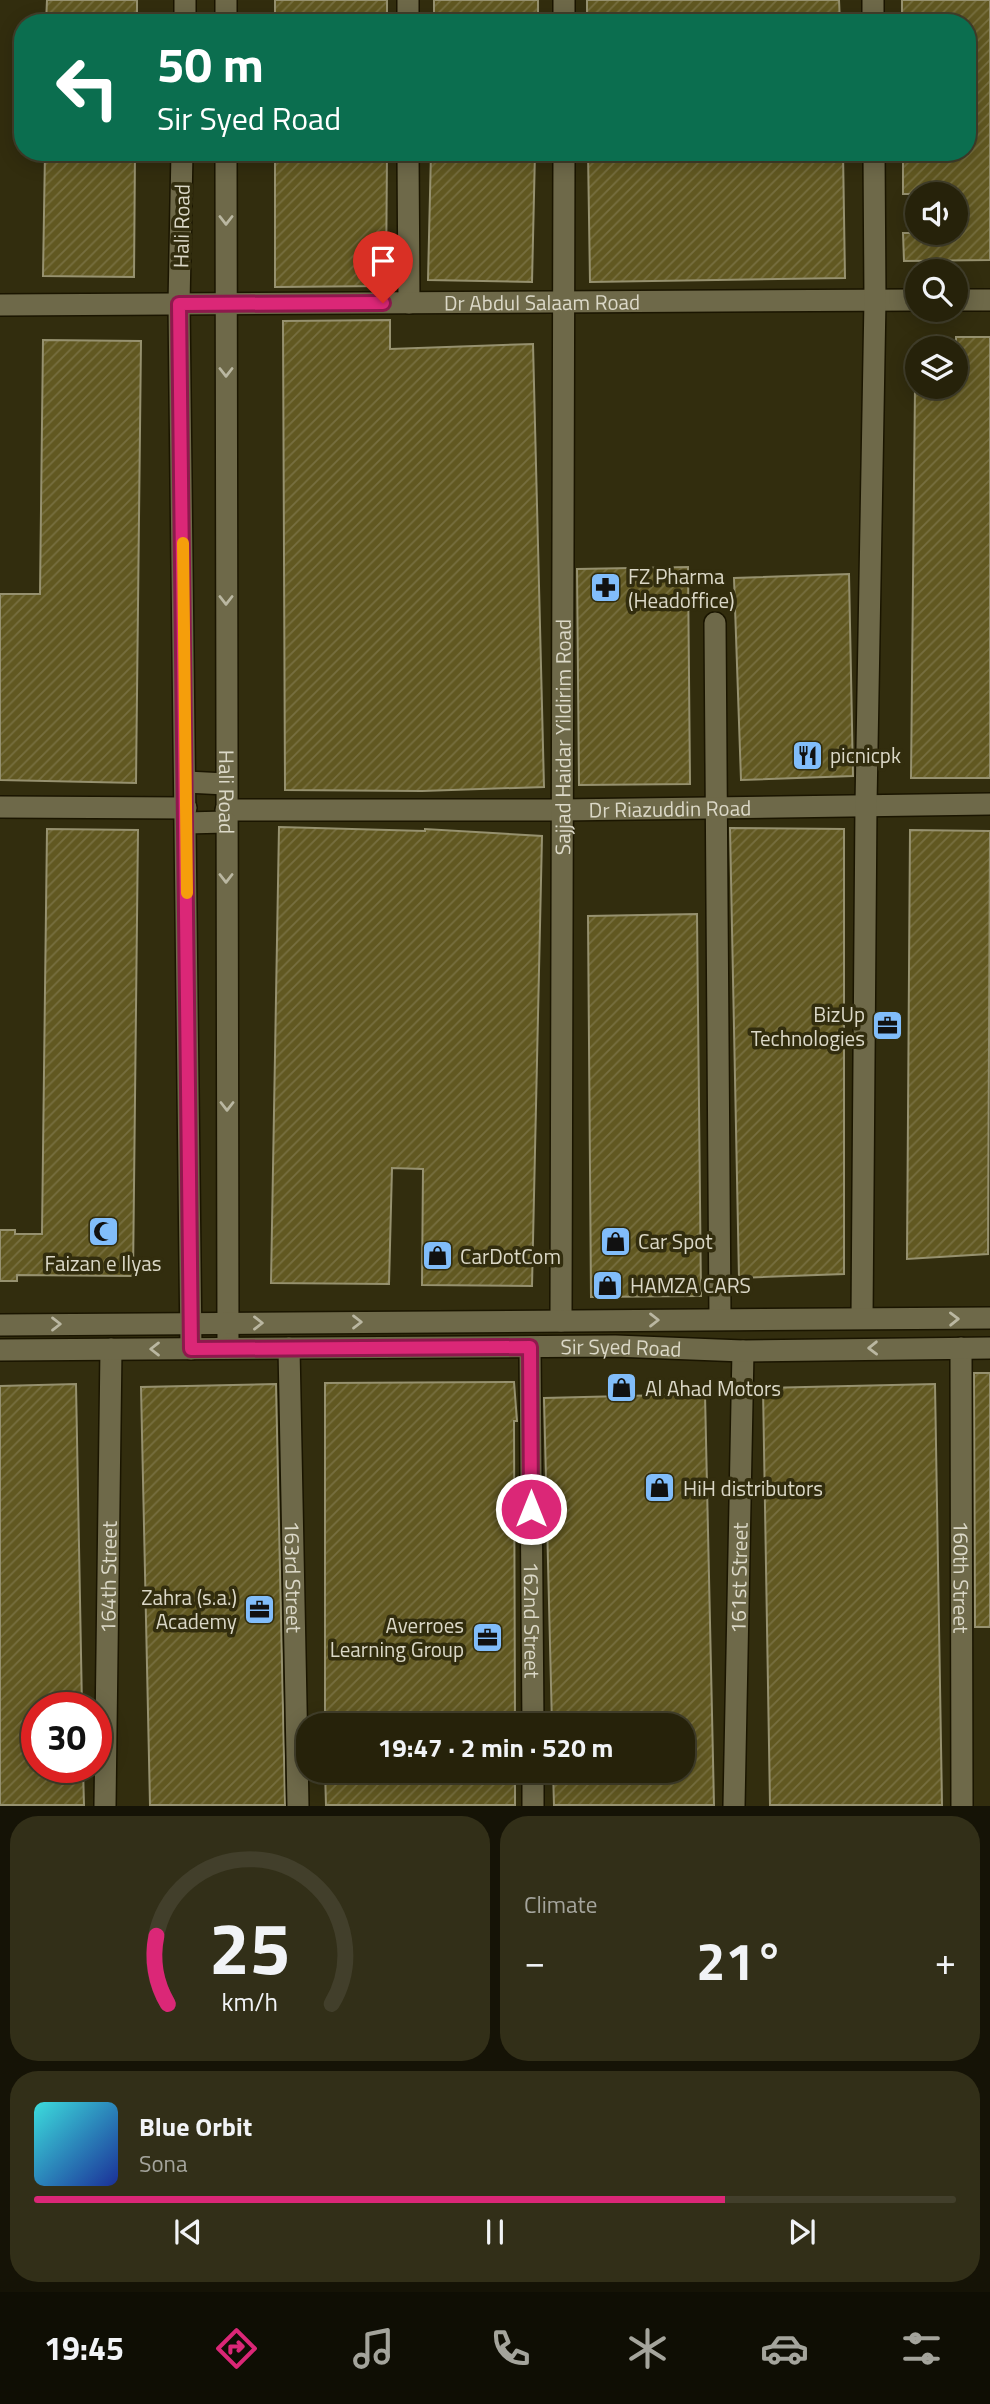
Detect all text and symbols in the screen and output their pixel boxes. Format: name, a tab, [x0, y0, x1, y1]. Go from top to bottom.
text: 50 m	[157, 26, 264, 101]
icon: left	[42, 42, 133, 133]
text: Sir Syed Road	[157, 94, 341, 142]
map controls	[905, 182, 968, 399]
button: sound	[905, 182, 968, 245]
street label: Hali Road	[164, 184, 198, 268]
one-way arrow	[218, 216, 234, 226]
pin	[353, 231, 413, 303]
icon: arrive	[364, 242, 402, 280]
button: search	[905, 259, 968, 322]
street label: Dr Abdul Salaam Road	[444, 286, 640, 319]
button: layers	[905, 336, 968, 399]
one-way arrow	[218, 367, 234, 378]
place label: FZ Pharma (Headoffice)	[628, 560, 735, 616]
pharmacy icon: FZ Pharma (Headoffice)	[588, 571, 622, 605]
one-way arrow	[218, 595, 234, 605]
street label: Sajjad Haidar Yildirim Road	[546, 619, 579, 855]
restaurant icon: picnicpk	[790, 738, 824, 772]
place label: picnicpk	[830, 739, 901, 771]
street label: Hali Road	[211, 750, 243, 834]
street label: Dr Riazuddin Road	[589, 791, 751, 826]
one-way arrow	[218, 873, 234, 884]
place label: BizUp Technologies	[751, 998, 865, 1054]
office icon: BizUp Technologies	[871, 1009, 905, 1043]
one-way arrow	[219, 1101, 235, 1111]
mosque icon: Faizan e Ilyas	[86, 1214, 120, 1248]
shop icon: Car Spot	[598, 1224, 632, 1258]
place label: Car Spot	[638, 1225, 713, 1257]
shop icon: CarDotCom	[420, 1239, 454, 1273]
place label: CarDotCom	[460, 1240, 561, 1272]
place label: Faizan e Ilyas	[45, 1247, 161, 1279]
shop icon: HAMZA CARS	[590, 1268, 624, 1302]
place label: HAMZA CARS	[630, 1269, 751, 1301]
one-way arrow	[949, 1311, 960, 1326]
one-way arrow	[649, 1312, 659, 1328]
one-way arrow	[352, 1314, 363, 1330]
one-way arrow	[253, 1315, 264, 1331]
one-way arrow	[51, 1316, 61, 1332]
street label: Sir Syed Road	[560, 1330, 682, 1365]
one-way arrow	[150, 1341, 160, 1357]
one-way arrow	[867, 1341, 878, 1356]
shop icon: Al Ahad Motors	[605, 1371, 639, 1405]
place label: Al Ahad Motors	[645, 1372, 781, 1404]
shop icon: HiH distributors	[643, 1471, 677, 1505]
position arrow	[494, 1472, 568, 1546]
place label: HiH distributors	[683, 1472, 823, 1504]
street label: 164th Street	[91, 1520, 125, 1634]
street label: 163rd Street	[276, 1521, 311, 1634]
street label: 161st Street	[721, 1521, 756, 1634]
street label: 160th Street	[945, 1521, 978, 1634]
street label: 162nd Street	[516, 1562, 549, 1679]
place label: Zahra (s.a.) Academy	[141, 1581, 237, 1637]
office icon: Zahra (s.a.) Academy	[243, 1592, 277, 1626]
place label: Averroes Learning Group	[330, 1609, 464, 1665]
office icon: Averroes Learning Group	[470, 1620, 504, 1654]
speed limit sign: 30	[21, 1692, 112, 1783]
text: 19:47 · 2 min · 520 m	[378, 1728, 613, 1767]
text: Climate	[524, 1887, 597, 1922]
text: 25	[209, 1893, 291, 2003]
text: 21°	[696, 1921, 784, 2000]
text: −	[524, 1932, 545, 1990]
text: +	[935, 1932, 956, 1990]
text: km/h	[222, 1983, 278, 2021]
text: Blue Orbit	[139, 2107, 252, 2146]
text: Sona	[139, 2146, 187, 2181]
icon: previous	[169, 2213, 207, 2251]
icon: pause	[476, 2213, 514, 2251]
icon: next	[783, 2213, 821, 2251]
text: 19:45	[44, 2324, 124, 2372]
icon: directions	[212, 2324, 261, 2373]
icon: music	[349, 2324, 398, 2373]
icon: phone	[486, 2324, 535, 2373]
icon: climate	[623, 2324, 672, 2373]
icon: car	[760, 2324, 809, 2373]
icon: filters	[897, 2324, 946, 2373]

